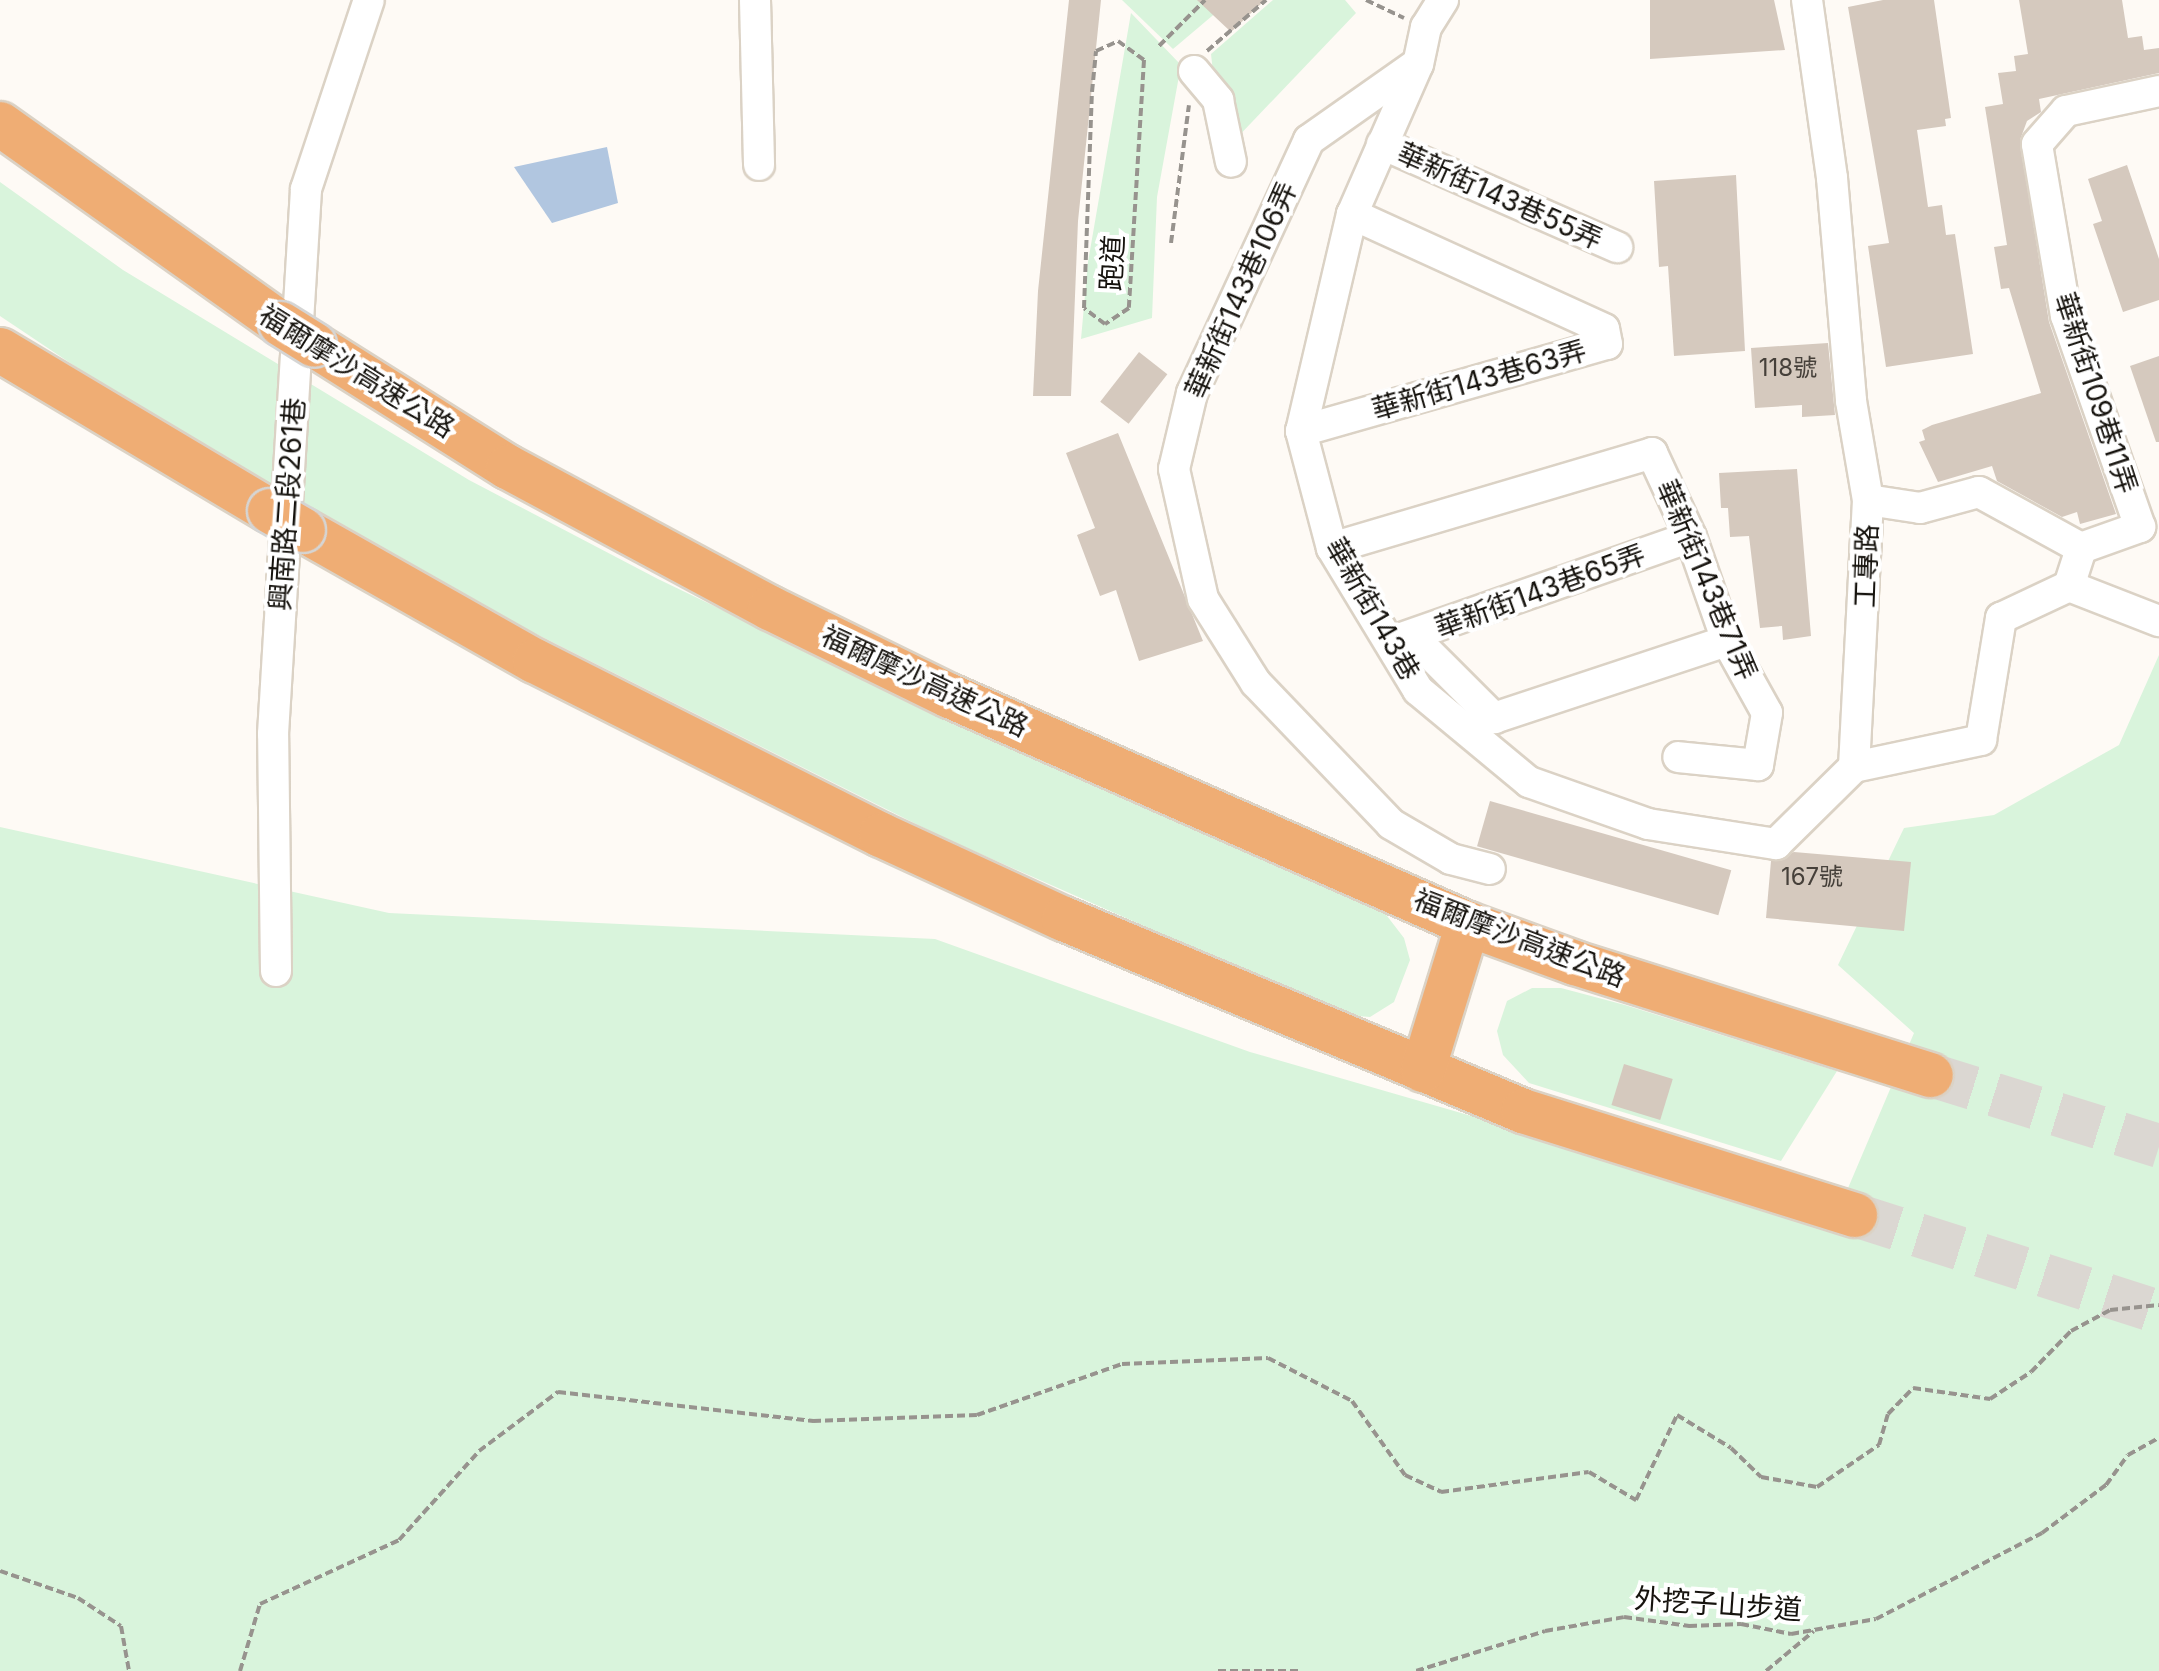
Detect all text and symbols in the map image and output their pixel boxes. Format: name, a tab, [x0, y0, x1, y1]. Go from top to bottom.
street label: 華新街143巷55弄	[1392, 136, 1608, 256]
street label: 華新街143巷106弄	[1178, 177, 1304, 403]
street label: 跑道	[1094, 234, 1130, 292]
street label: 華新街109巷11弄	[2048, 288, 2144, 498]
street label: 福爾摩沙高速公路	[253, 297, 461, 445]
street label: 華新街143巷63弄	[1368, 333, 1590, 427]
house number: 118號	[1759, 354, 1817, 382]
street label: 興南路二段261巷	[263, 396, 311, 612]
street label: 華新街143巷71弄	[1650, 475, 1764, 685]
street label: 工專路	[1848, 523, 1884, 609]
street label: 華新街143巷	[1319, 532, 1427, 686]
street label: 華新街143巷65弄	[1430, 537, 1650, 645]
street label: 福爾摩沙高速公路	[816, 618, 1034, 744]
house number: 167號	[1781, 863, 1843, 891]
street label: 福爾摩沙高速公路	[1409, 882, 1631, 994]
street label: 外挖子山步道	[1633, 1581, 1803, 1627]

